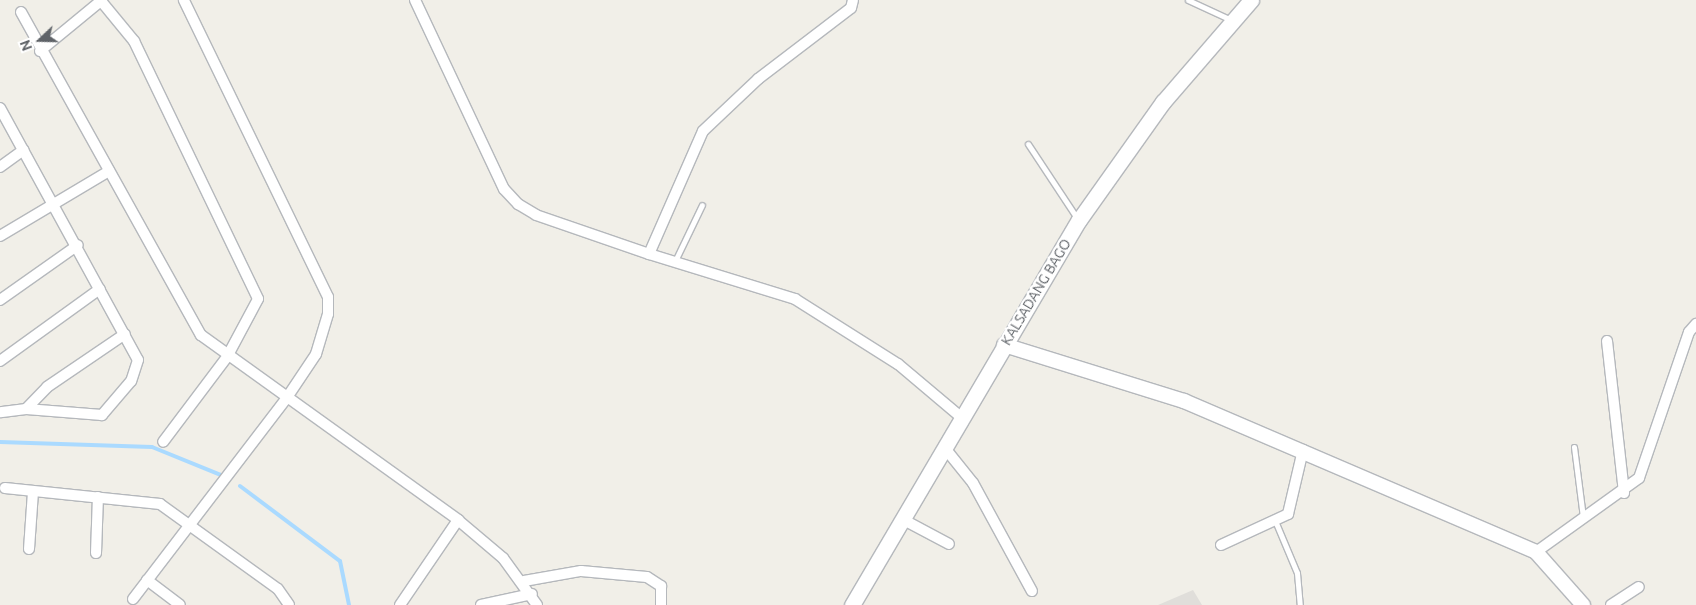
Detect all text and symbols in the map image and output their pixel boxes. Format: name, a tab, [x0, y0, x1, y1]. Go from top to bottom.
north arrow	[15, 15, 65, 65]
text: N	[17, 38, 35, 53]
street label: KALSADANG BAGO	[998, 236, 1074, 348]

